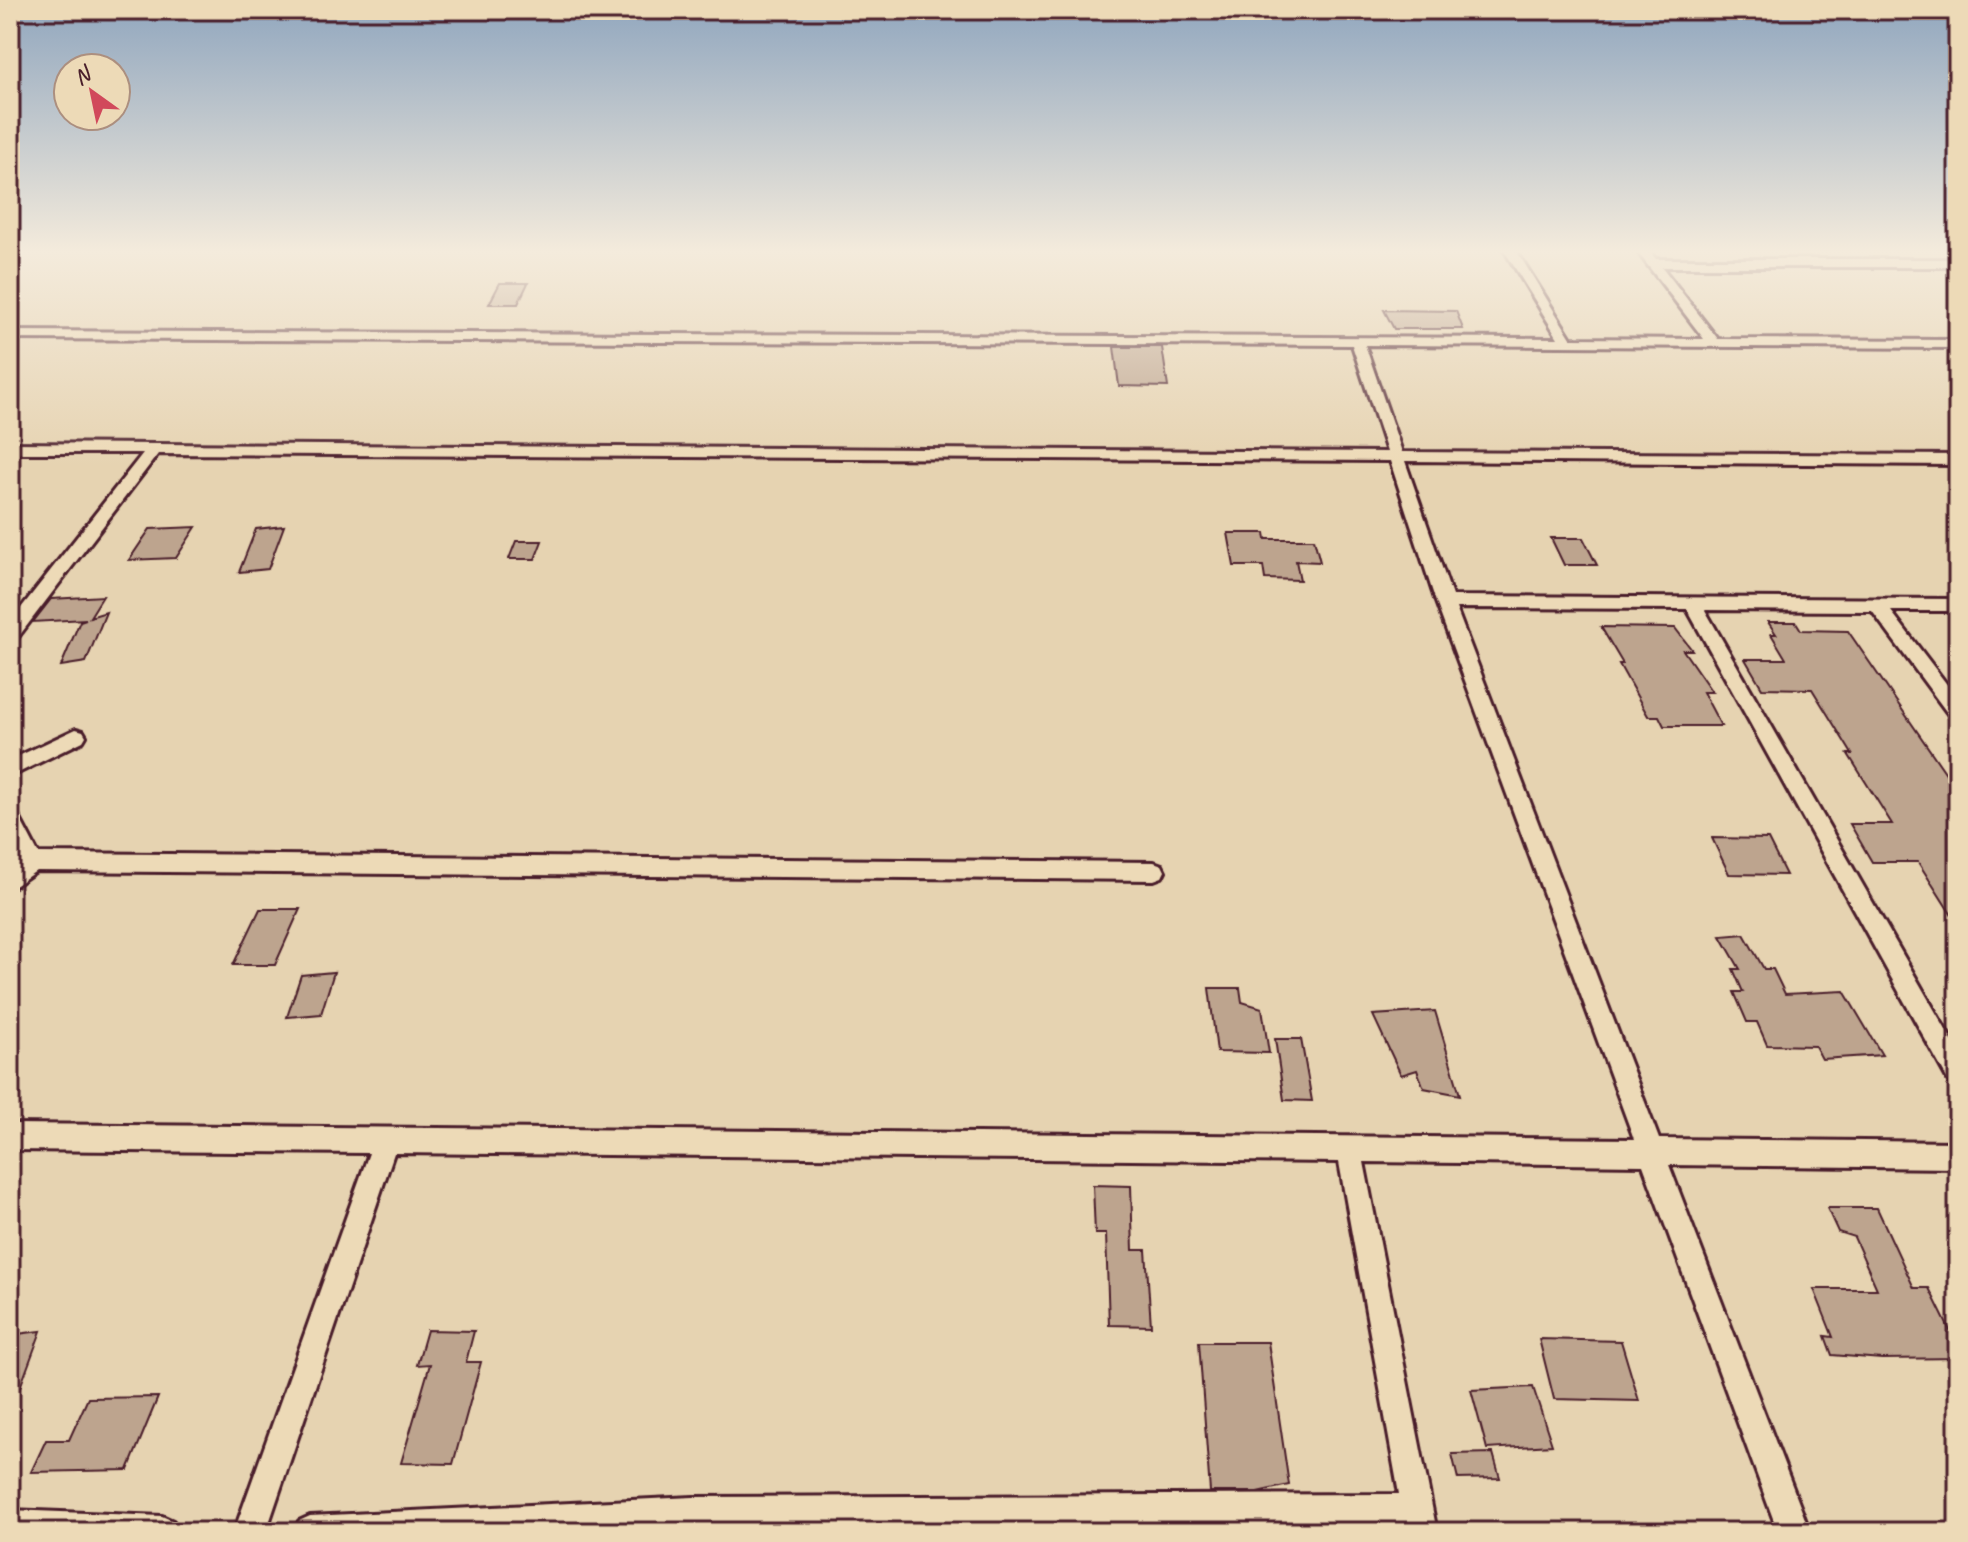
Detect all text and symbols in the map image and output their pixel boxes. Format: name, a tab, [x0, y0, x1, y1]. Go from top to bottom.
north arrow	[52, 52, 132, 132]
text: N	[68, 59, 98, 92]

